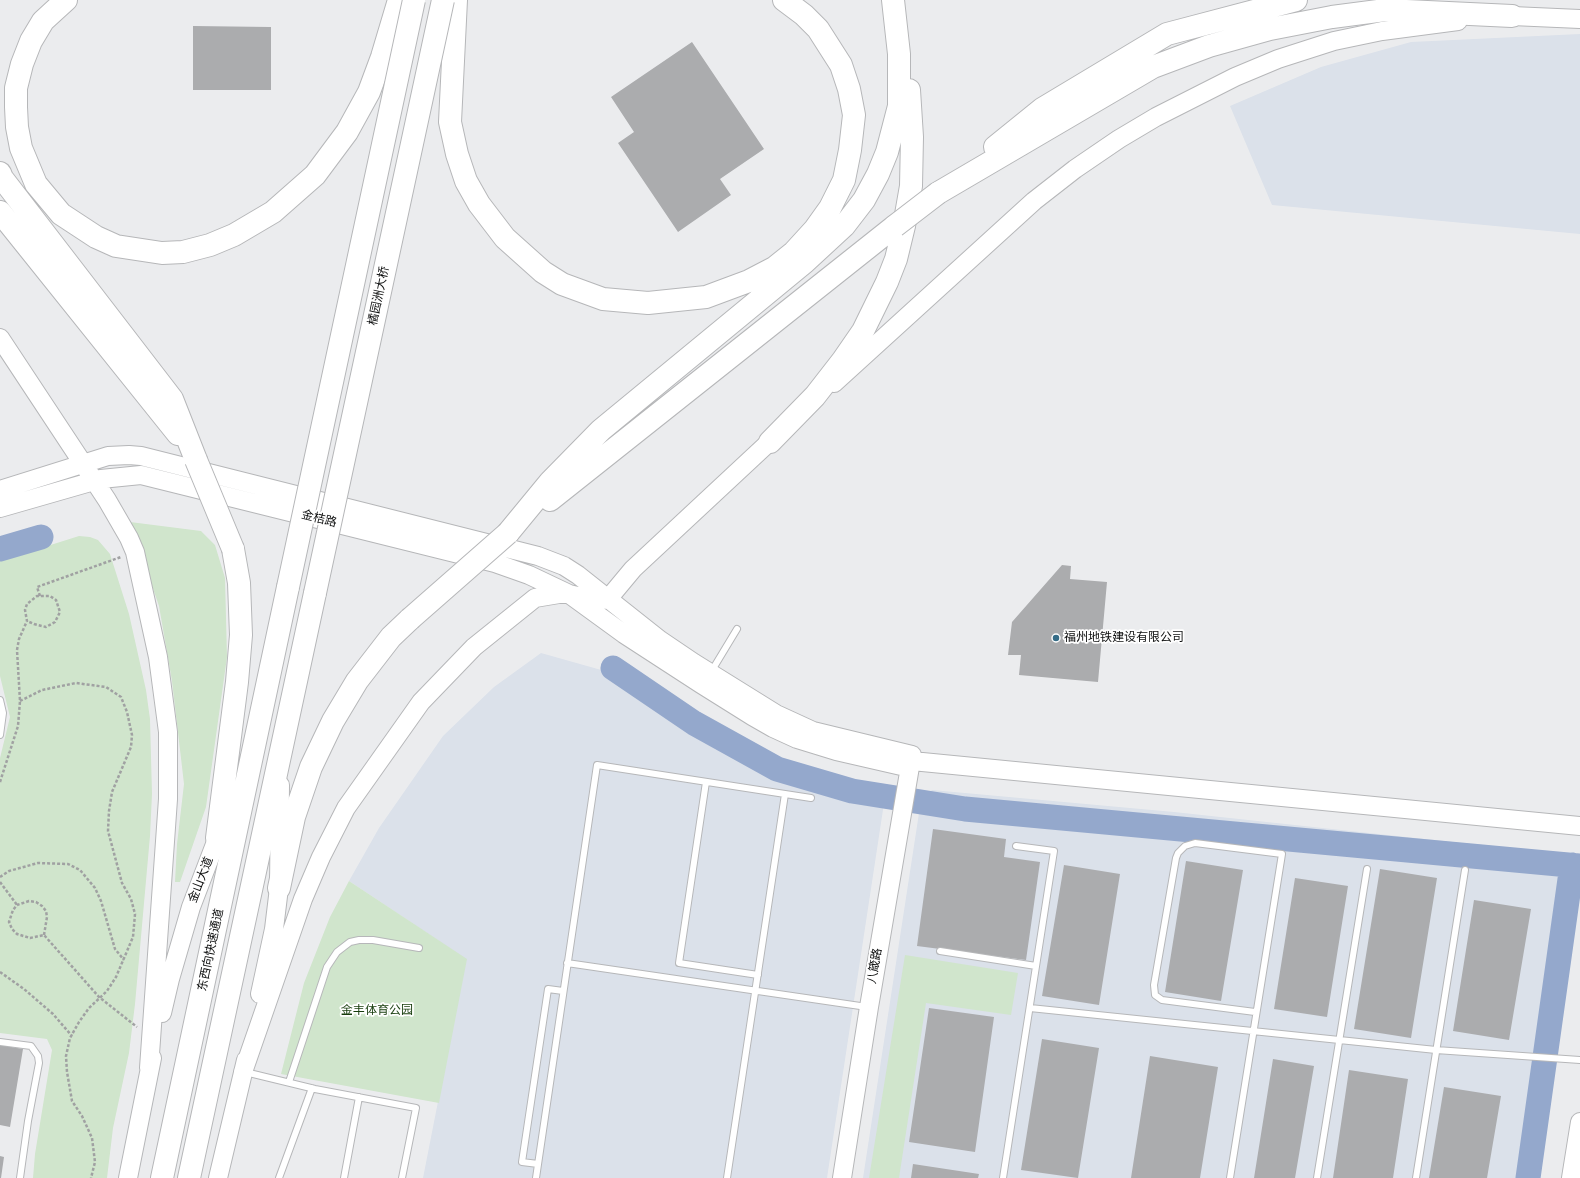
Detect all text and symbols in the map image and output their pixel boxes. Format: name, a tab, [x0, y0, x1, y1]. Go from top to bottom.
street label: 橘园洲大桥	[366, 265, 392, 327]
street label: 金桔路	[300, 508, 338, 530]
place label: 福州地铁建设有限公司	[1064, 631, 1184, 645]
marker: 福州地铁建设有限公司	[1051, 633, 1061, 643]
street label: 金山大道	[186, 855, 216, 905]
street label: 东西向快速通道	[195, 907, 227, 993]
street label: 八箴路	[865, 947, 885, 985]
park label: 金丰体育公园	[341, 1004, 413, 1018]

